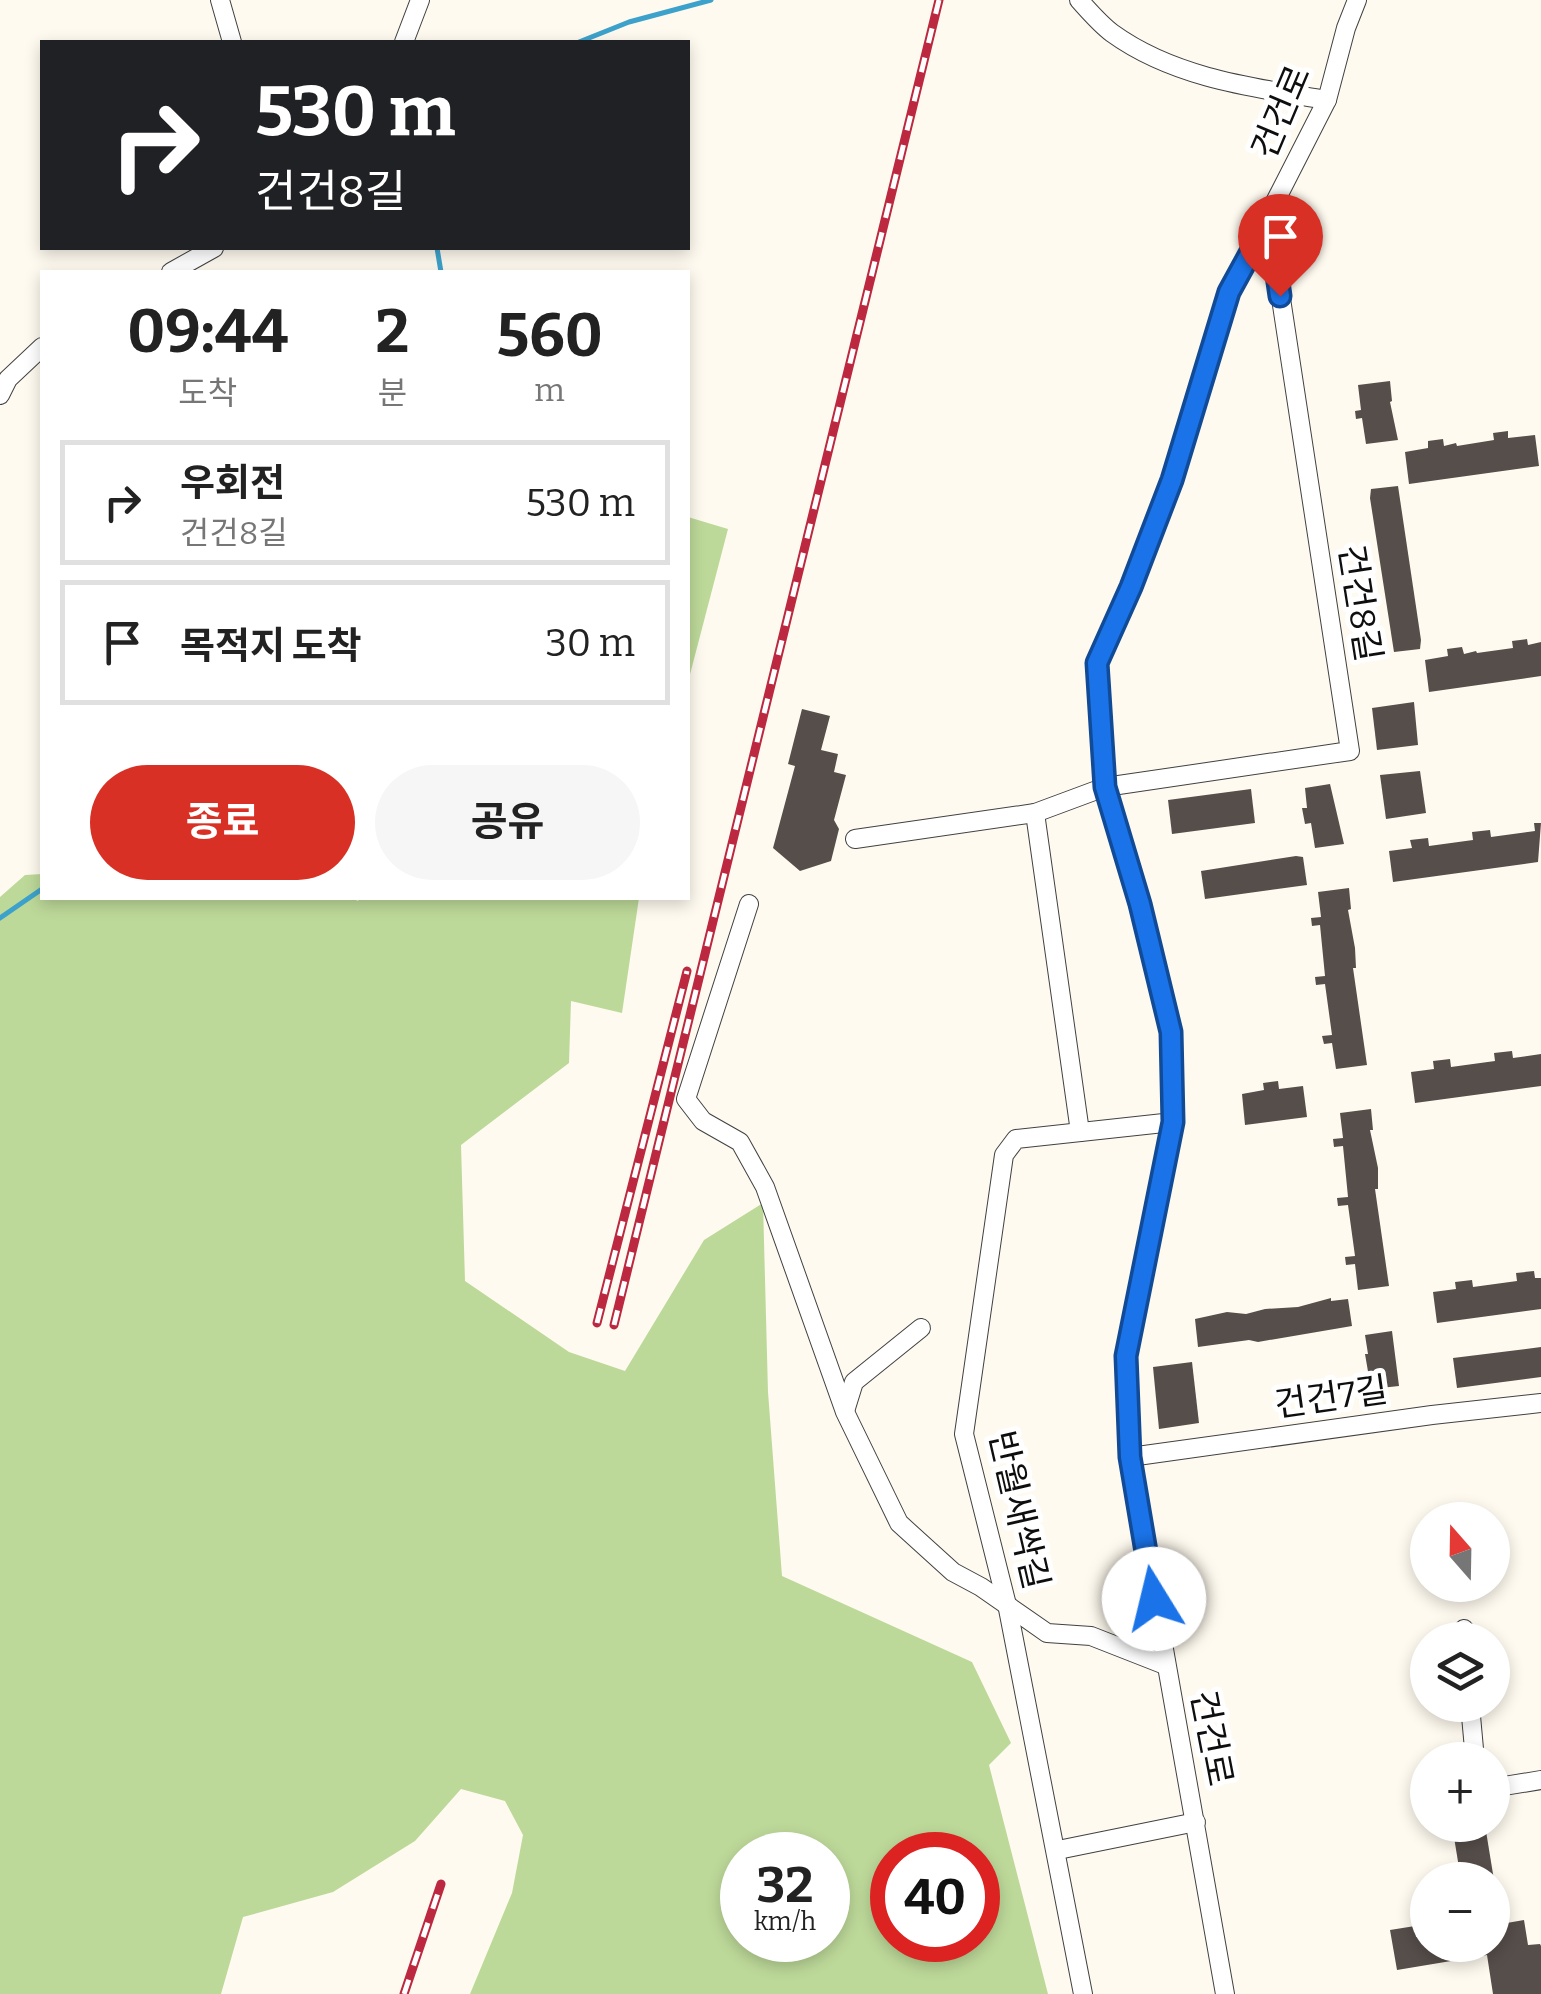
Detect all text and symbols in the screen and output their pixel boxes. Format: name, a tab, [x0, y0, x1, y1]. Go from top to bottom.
street label: 건건로	[1243, 59, 1319, 165]
text: 530 m	[255, 70, 456, 154]
icon: right	[90, 80, 220, 210]
text: 건건8길	[255, 165, 406, 219]
pin	[1238, 194, 1323, 297]
icon: arrive	[1253, 209, 1308, 264]
text: 09:44	[127, 296, 288, 368]
text: 2	[376, 296, 409, 368]
text: 560	[496, 300, 603, 372]
text: m	[534, 371, 565, 409]
text: 도착	[178, 374, 237, 412]
text: 분	[378, 374, 407, 412]
text: 우회전	[180, 460, 285, 506]
icon: right	[95, 475, 150, 530]
text: 530 m	[526, 480, 635, 526]
text: 건건8길	[180, 514, 288, 552]
street label: 건건8길	[1330, 542, 1390, 664]
icon: arrive	[95, 615, 150, 670]
text: 30 m	[545, 620, 635, 666]
text: 목적지 도착	[180, 623, 362, 669]
button: 종료	[90, 765, 355, 880]
button: 공유	[375, 765, 640, 880]
street label: 건건7길	[1272, 1368, 1390, 1426]
street label: 반월새싹길	[980, 1427, 1058, 1593]
north arrow	[1410, 1502, 1510, 1602]
map controls	[1410, 1502, 1510, 1962]
position arrow	[1102, 1547, 1206, 1651]
button: layers	[1410, 1622, 1510, 1722]
street label: 건건로	[1182, 1687, 1242, 1789]
button: +	[1410, 1742, 1510, 1842]
speed limit sign: 40	[870, 1832, 1000, 1962]
text: 32	[757, 1855, 813, 1915]
button: −	[1410, 1862, 1510, 1962]
text: km/h	[754, 1907, 816, 1937]

